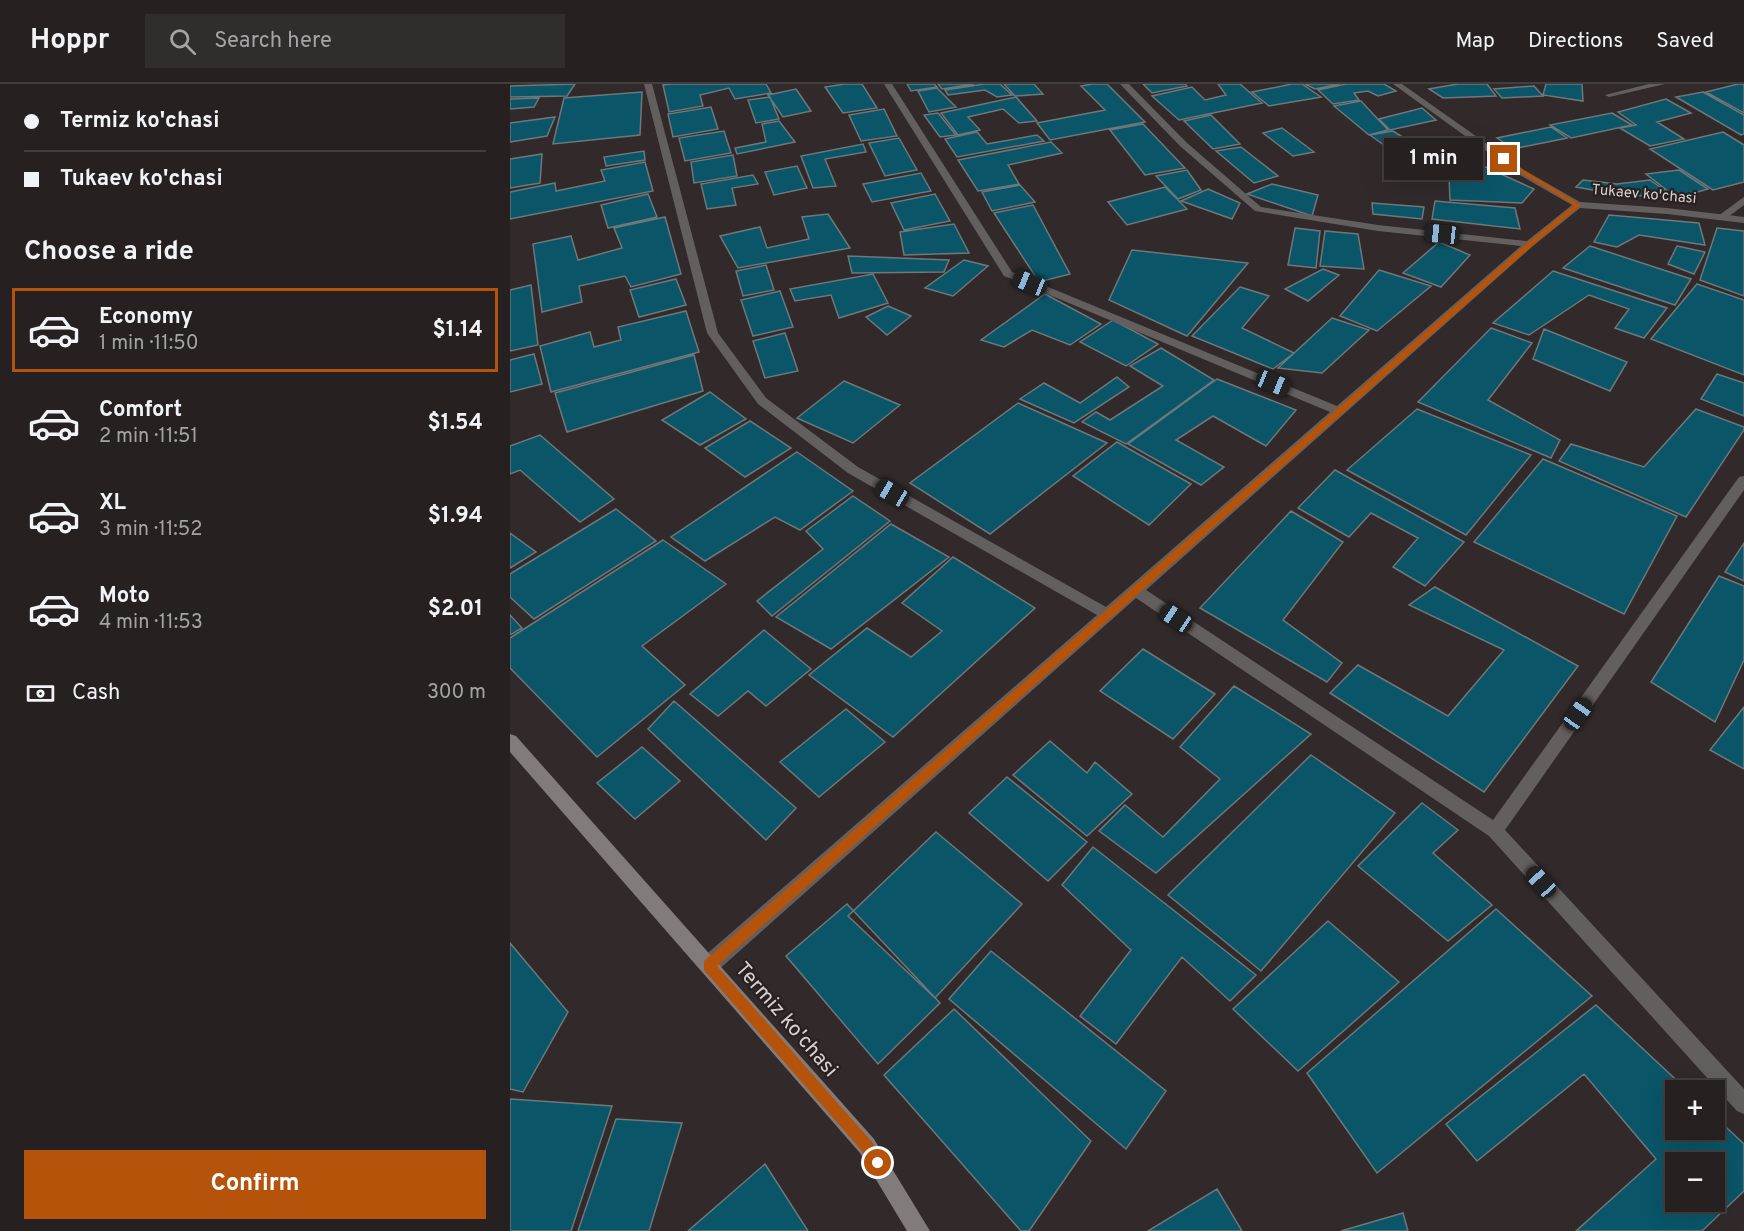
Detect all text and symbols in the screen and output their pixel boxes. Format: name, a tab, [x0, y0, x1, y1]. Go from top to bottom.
search box	[145, 14, 565, 68]
text: Hoppr	[30, 23, 109, 59]
icon: search	[166, 25, 199, 58]
text: Search here	[214, 28, 332, 55]
text: Map	[1455, 28, 1495, 55]
text: Directions	[1528, 28, 1623, 55]
text: Saved	[1656, 28, 1714, 55]
text: Termiz ko'chasi	[60, 108, 219, 135]
callout: 1 min	[1384, 138, 1483, 180]
route end	[1490, 145, 1517, 172]
text: 1 min	[1409, 146, 1458, 172]
text: Tukaev ko'chasi	[60, 166, 223, 193]
street label: Tukaev ko'chasi	[1591, 181, 1697, 209]
car	[1423, 223, 1461, 245]
text: Choose a ride	[24, 235, 194, 269]
car	[1010, 268, 1050, 298]
icon: car	[27, 303, 81, 357]
text: Economy	[99, 304, 193, 331]
text: $1.14	[433, 317, 483, 344]
text: 1 min · 11:50	[99, 331, 198, 357]
car	[1253, 368, 1293, 398]
icon: car	[27, 396, 81, 450]
text: Comfort	[99, 397, 182, 424]
text: $1.54	[427, 410, 483, 437]
text: 2 min · 11:51	[99, 424, 198, 450]
car	[872, 476, 912, 510]
icon: car	[27, 489, 81, 543]
text: XL	[99, 490, 126, 517]
text: $1.94	[428, 503, 483, 530]
text: 3 min · 11:52	[99, 517, 202, 543]
icon: car	[27, 582, 81, 636]
text: Moto	[99, 583, 150, 610]
text: $2.01	[428, 596, 483, 623]
car	[1156, 600, 1196, 636]
text: 4 min · 11:53	[99, 610, 203, 636]
icon: cash	[24, 677, 57, 710]
text: Cash	[72, 680, 121, 707]
text: 300 m	[427, 680, 486, 706]
car	[1560, 694, 1596, 734]
car	[1522, 863, 1560, 901]
street label: Termiz ko'chasi	[729, 957, 843, 1083]
map controls	[1665, 1080, 1725, 1212]
button: +	[1665, 1080, 1725, 1140]
route start	[864, 1149, 891, 1176]
button: Confirm	[24, 1150, 486, 1219]
button: −	[1665, 1152, 1725, 1212]

